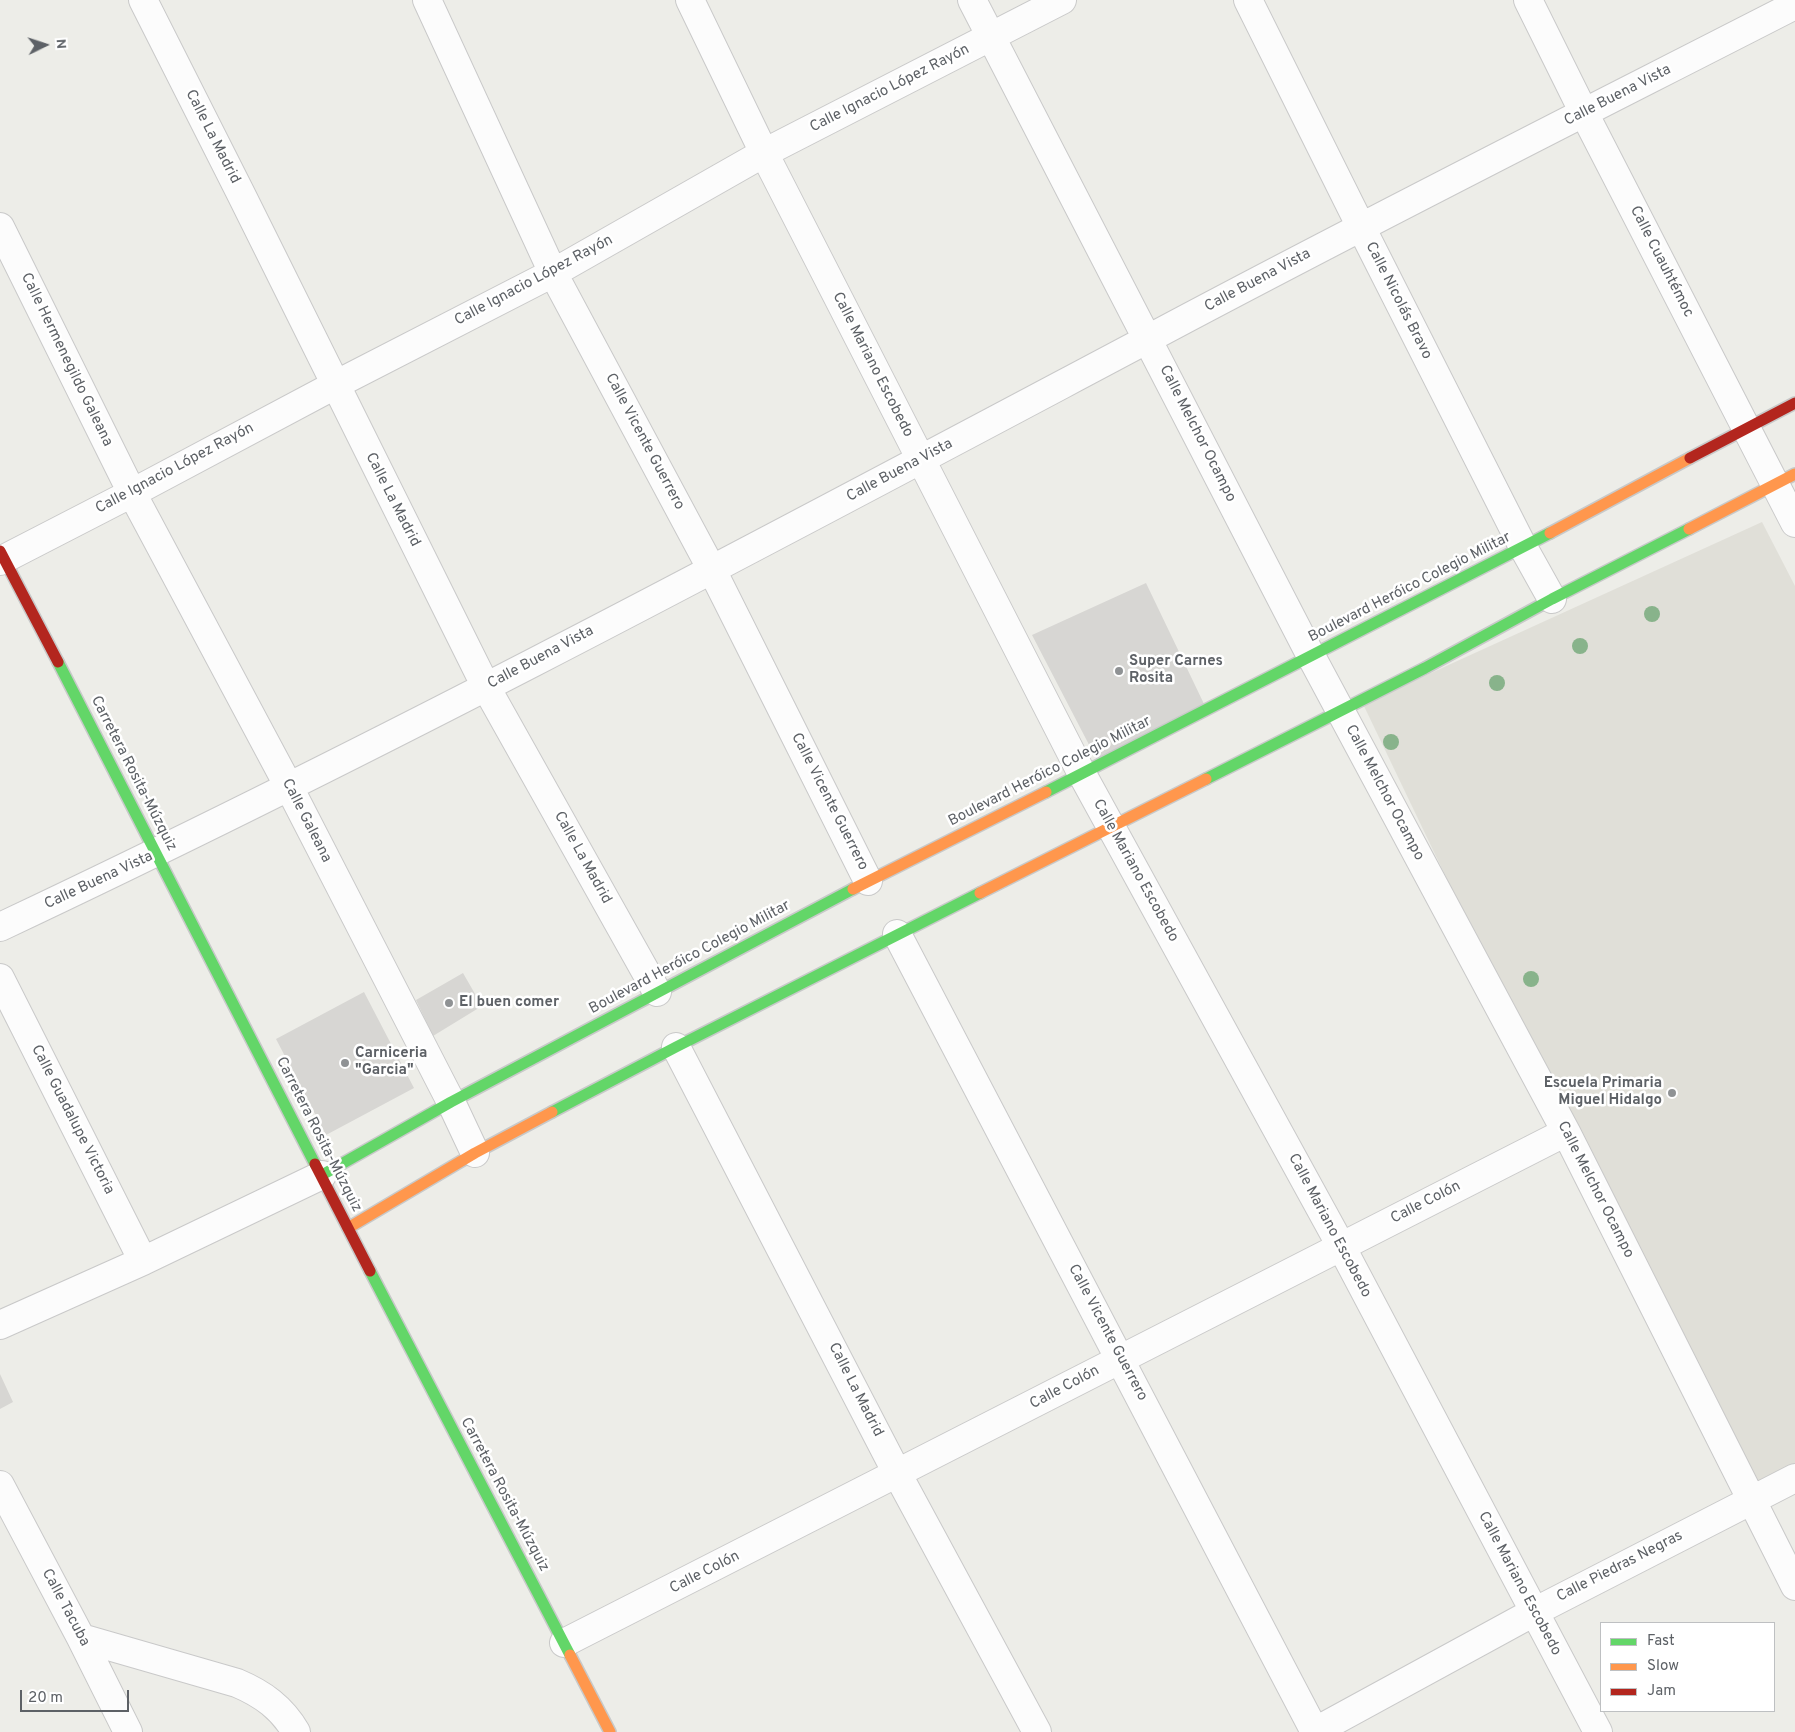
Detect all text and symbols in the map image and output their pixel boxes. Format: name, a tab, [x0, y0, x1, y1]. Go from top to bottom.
north arrow	[20, 20, 70, 70]
text: N	[52, 38, 69, 50]
street label: Calle Ignacio López Rayón	[807, 41, 973, 137]
street label: Calle Buena Vista	[1562, 61, 1674, 131]
street label: Calle La Madrid	[181, 87, 243, 187]
street label: Calle Cuauhtémoc	[1625, 203, 1697, 321]
street label: Calle Ignacio López Rayón	[452, 232, 616, 330]
street label: Calle Nicolás Bravo	[1361, 239, 1435, 363]
street label: Calle Buena Vista	[1202, 246, 1314, 316]
street label: Calle Hermenegildo Galeana	[16, 270, 116, 450]
street label: Calle Mariano Escobedo	[828, 289, 916, 441]
street label: Calle Melchor Ocampo	[1155, 363, 1239, 505]
street label: Calle Vicente Guerrero	[600, 371, 688, 513]
street label: Calle Ignacio López Rayón	[93, 420, 257, 518]
street label: Calle Buena Vista	[844, 436, 956, 506]
street label: Calle La Madrid	[361, 450, 423, 550]
street label: Boulevard Heróico Colegio Militar	[1306, 529, 1514, 647]
street label: Calle Buena Vista	[485, 623, 597, 693]
place label: Super Carnes Rosita	[1129, 653, 1223, 688]
marker: Super Carnes Rosita	[1113, 665, 1125, 677]
street label: Carretera Rosita-Múzquiz	[86, 693, 180, 855]
street label: Boulevard Heróico Colegio Militar	[946, 713, 1154, 831]
street label: Calle Melchor Ocampo	[1341, 722, 1427, 864]
street label: Calle Vicente Guerrero	[786, 730, 872, 874]
street label: Calle Galeana	[277, 776, 335, 866]
street label: Calle Mariano Escobedo	[1088, 797, 1182, 945]
street label: Calle La Madrid	[549, 809, 615, 907]
street label: Calle Buena Vista	[42, 848, 156, 914]
street label: Boulevard Heróico Colegio Militar	[586, 897, 794, 1019]
place label: El buen comer	[459, 994, 559, 1012]
marker: El buen comer	[443, 997, 455, 1009]
street label: Calle Guadalupe Victoria	[26, 1042, 118, 1198]
place label: Carniceria "Garcia"	[355, 1045, 427, 1080]
street label: Carretera Rosita-Múzquiz	[271, 1054, 365, 1216]
marker: Carniceria "Garcia"	[339, 1057, 351, 1069]
place label: Escuela Primaria Miguel Hidalgo	[1544, 1075, 1662, 1110]
marker: Escuela Primaria Miguel Hidalgo	[1666, 1087, 1678, 1099]
street label: Calle Melchor Ocampo	[1553, 1119, 1637, 1261]
street label: Calle Mariano Escobedo	[1283, 1151, 1375, 1301]
street label: Calle Colón	[1388, 1178, 1464, 1228]
street label: Calle Vicente Guerrero	[1063, 1262, 1151, 1404]
street label: Calle La Madrid	[824, 1340, 886, 1440]
street label: Calle Colón	[1027, 1362, 1103, 1414]
street label: Carretera Rosita-Múzquiz	[456, 1415, 552, 1575]
street label: Calle Mariano Escobedo	[1473, 1509, 1565, 1659]
street label: Calle Piedras Negras	[1554, 1527, 1686, 1607]
street label: Calle Colón	[667, 1548, 743, 1598]
street label: Calle Tacuba	[37, 1566, 93, 1650]
legend	[1600, 1622, 1775, 1712]
text: Fast	[1647, 1632, 1675, 1651]
text: Slow	[1647, 1657, 1679, 1676]
scale bar	[22, 1680, 131, 1712]
text: Jam	[1647, 1682, 1676, 1701]
text: 20 m	[28, 1689, 63, 1708]

